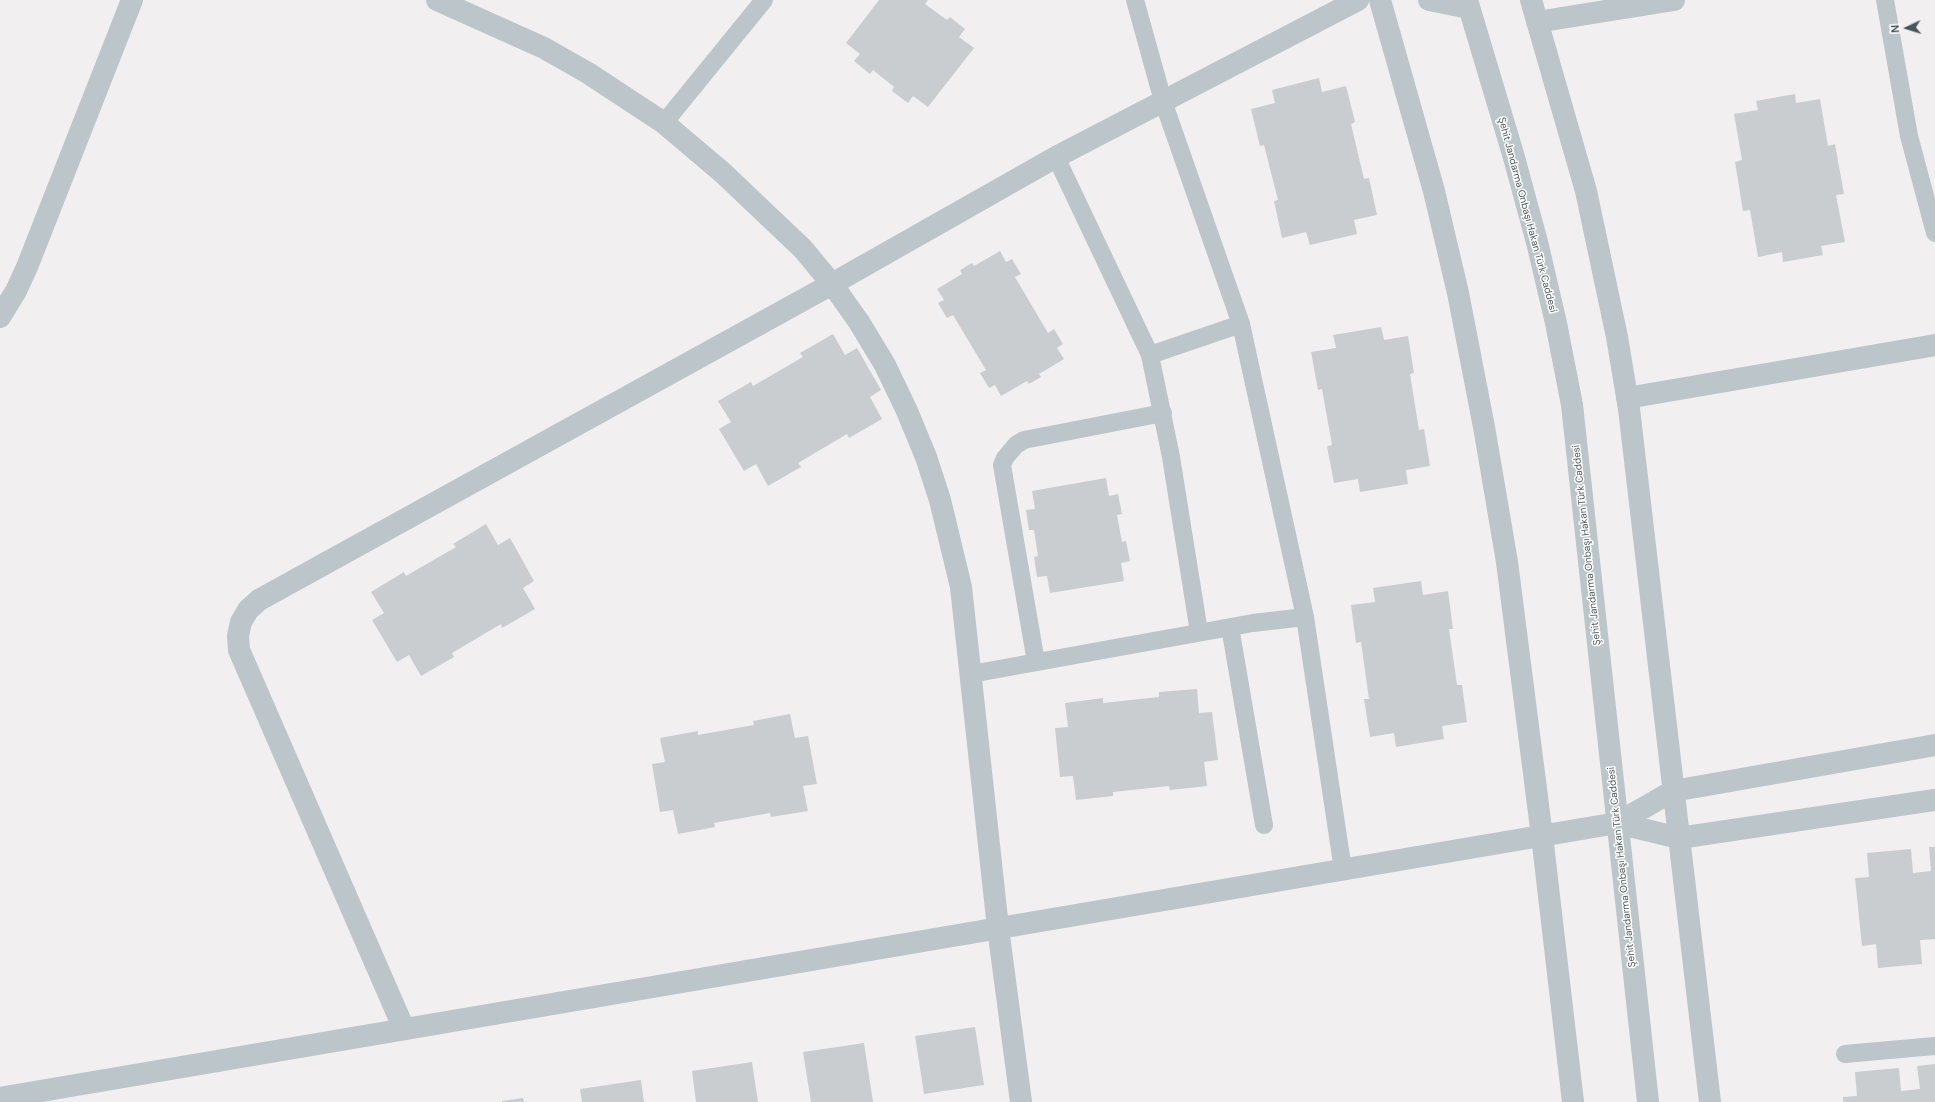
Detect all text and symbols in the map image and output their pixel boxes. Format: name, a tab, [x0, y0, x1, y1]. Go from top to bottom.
north arrow	[1887, 8, 1927, 48]
text: N	[1888, 24, 1902, 33]
street label: Şehit Jandarma Onbaşı Hakan Türk Caddesi	[1495, 116, 1559, 314]
street label: Şehit Jandarma Onbaşı Hakan Türk Caddesi	[1571, 444, 1603, 646]
street label: Şehit Jandarma Onbaşı Hakan Türk Caddesi	[1606, 766, 1638, 968]

